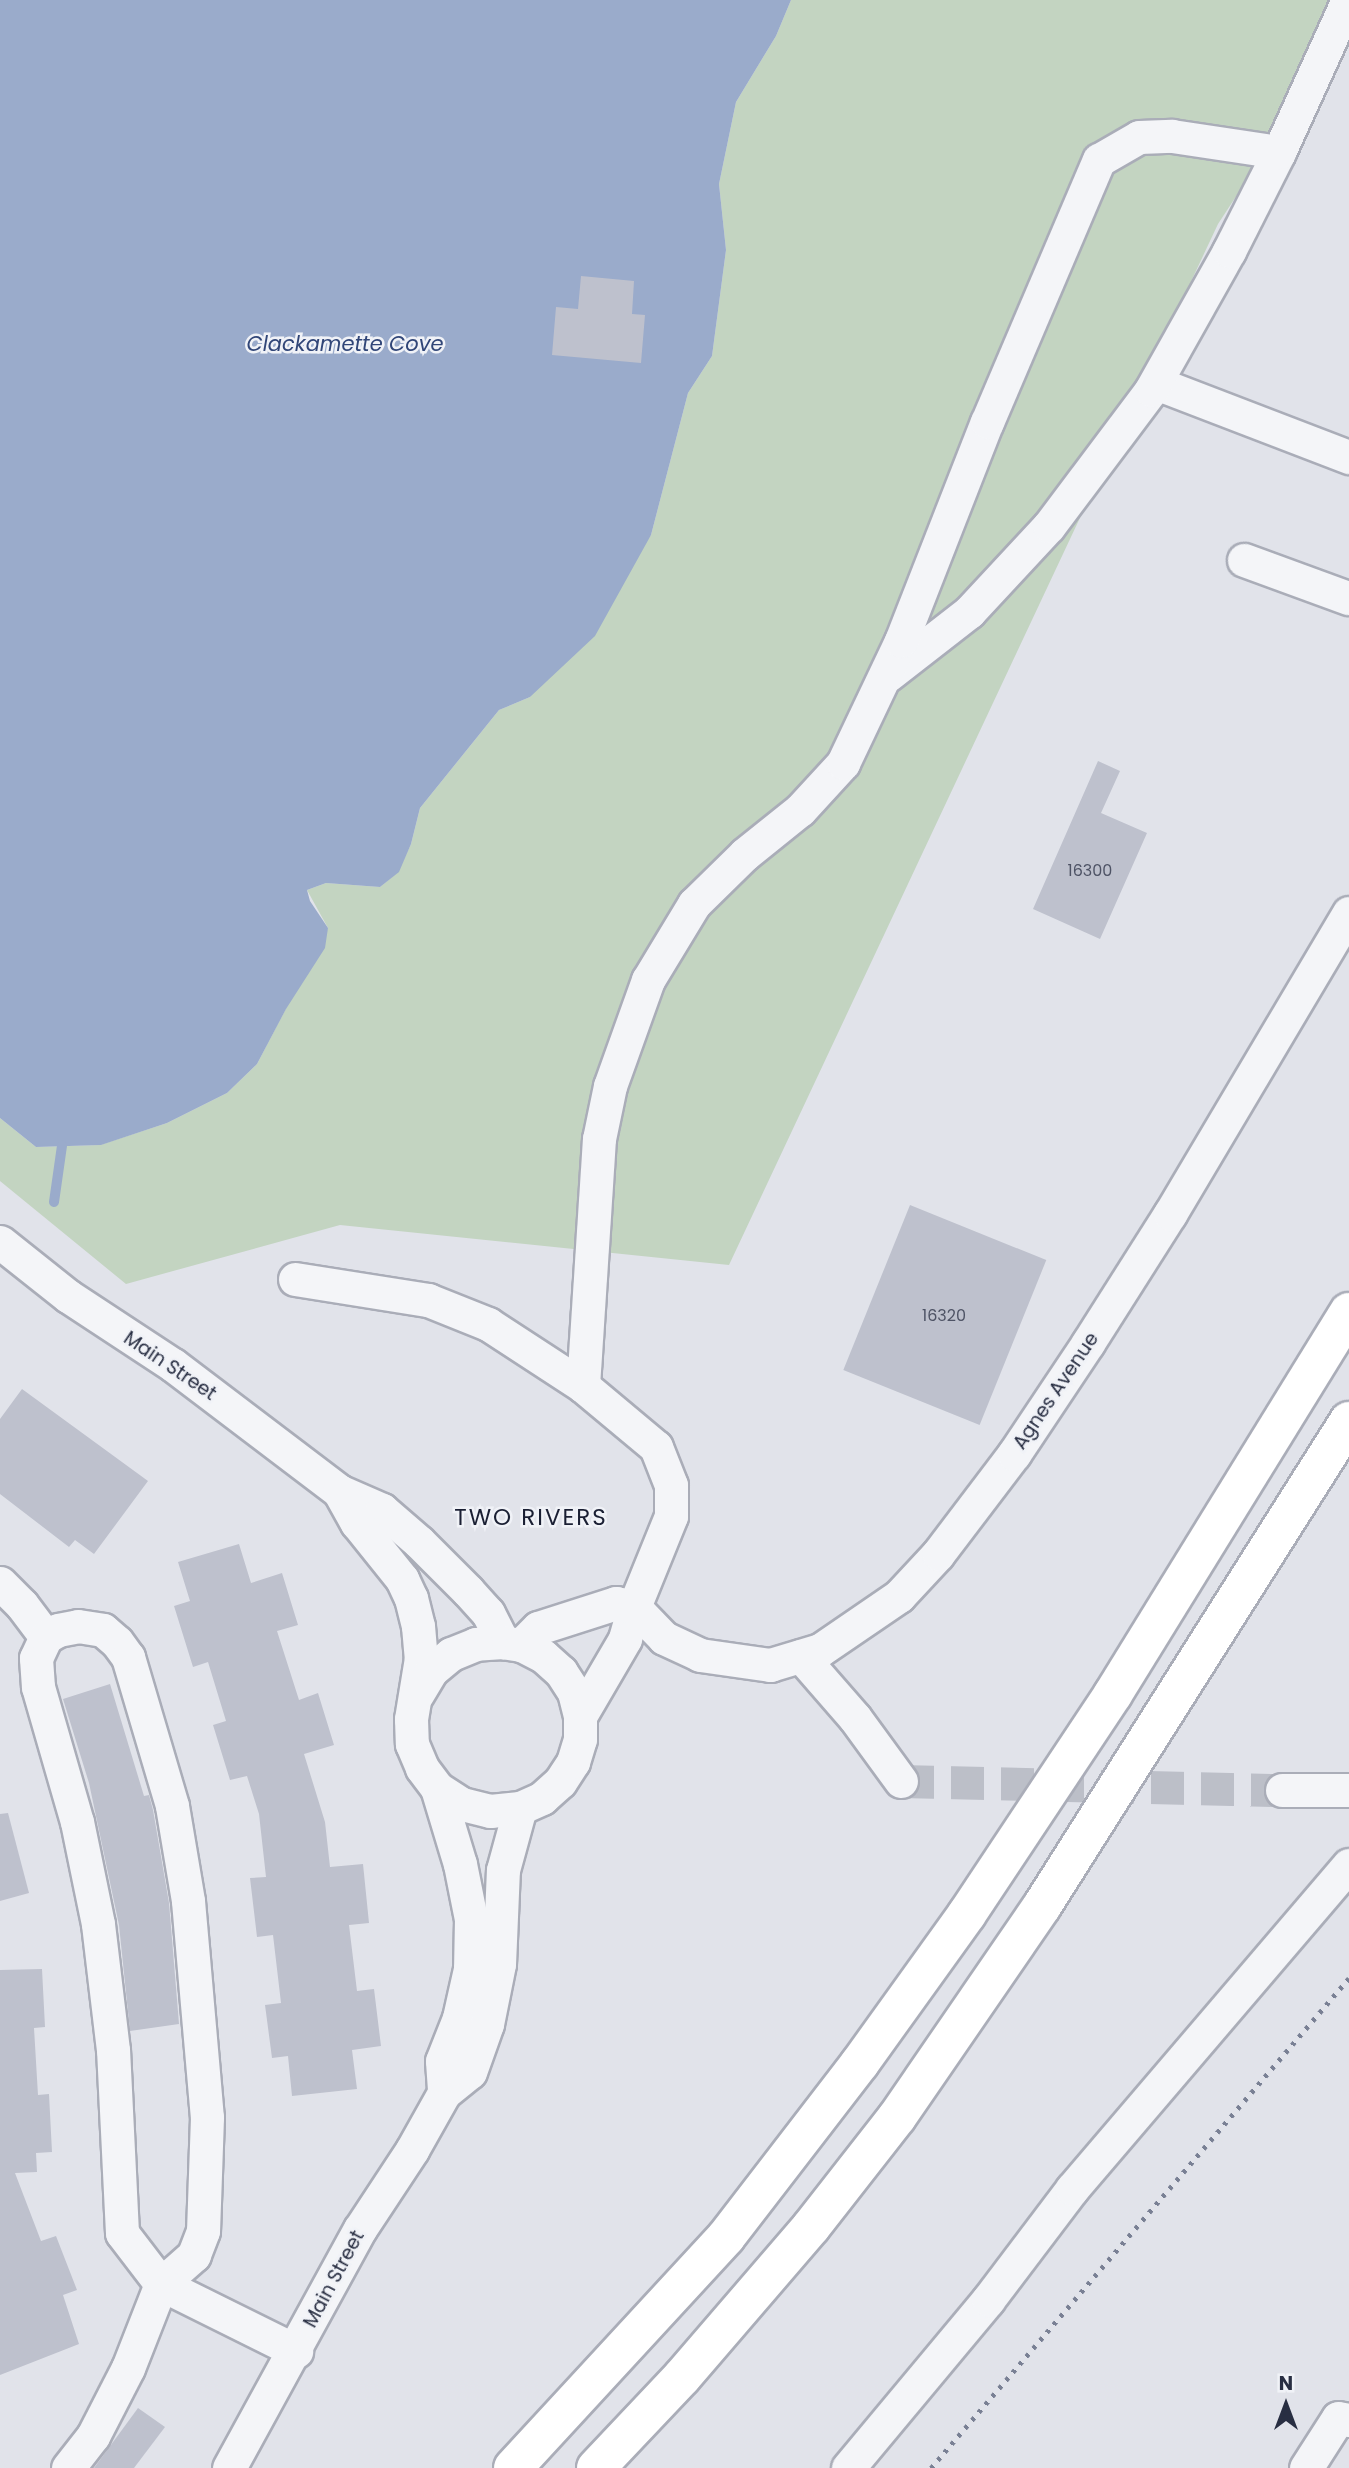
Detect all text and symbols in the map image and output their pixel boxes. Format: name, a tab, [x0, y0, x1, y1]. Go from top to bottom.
water label: Clackamette Cove	[246, 331, 444, 357]
house number: 16300	[1068, 861, 1112, 881]
house number: 16320	[922, 1306, 966, 1326]
street label: Main Street	[119, 1327, 221, 1405]
street label: Agnes Avenue	[1009, 1328, 1103, 1454]
district label: TWO RIVERS	[455, 1503, 607, 1531]
street label: Main Street	[299, 2227, 369, 2331]
north arrow	[1251, 2370, 1321, 2440]
text: N	[1279, 2370, 1293, 2397]

